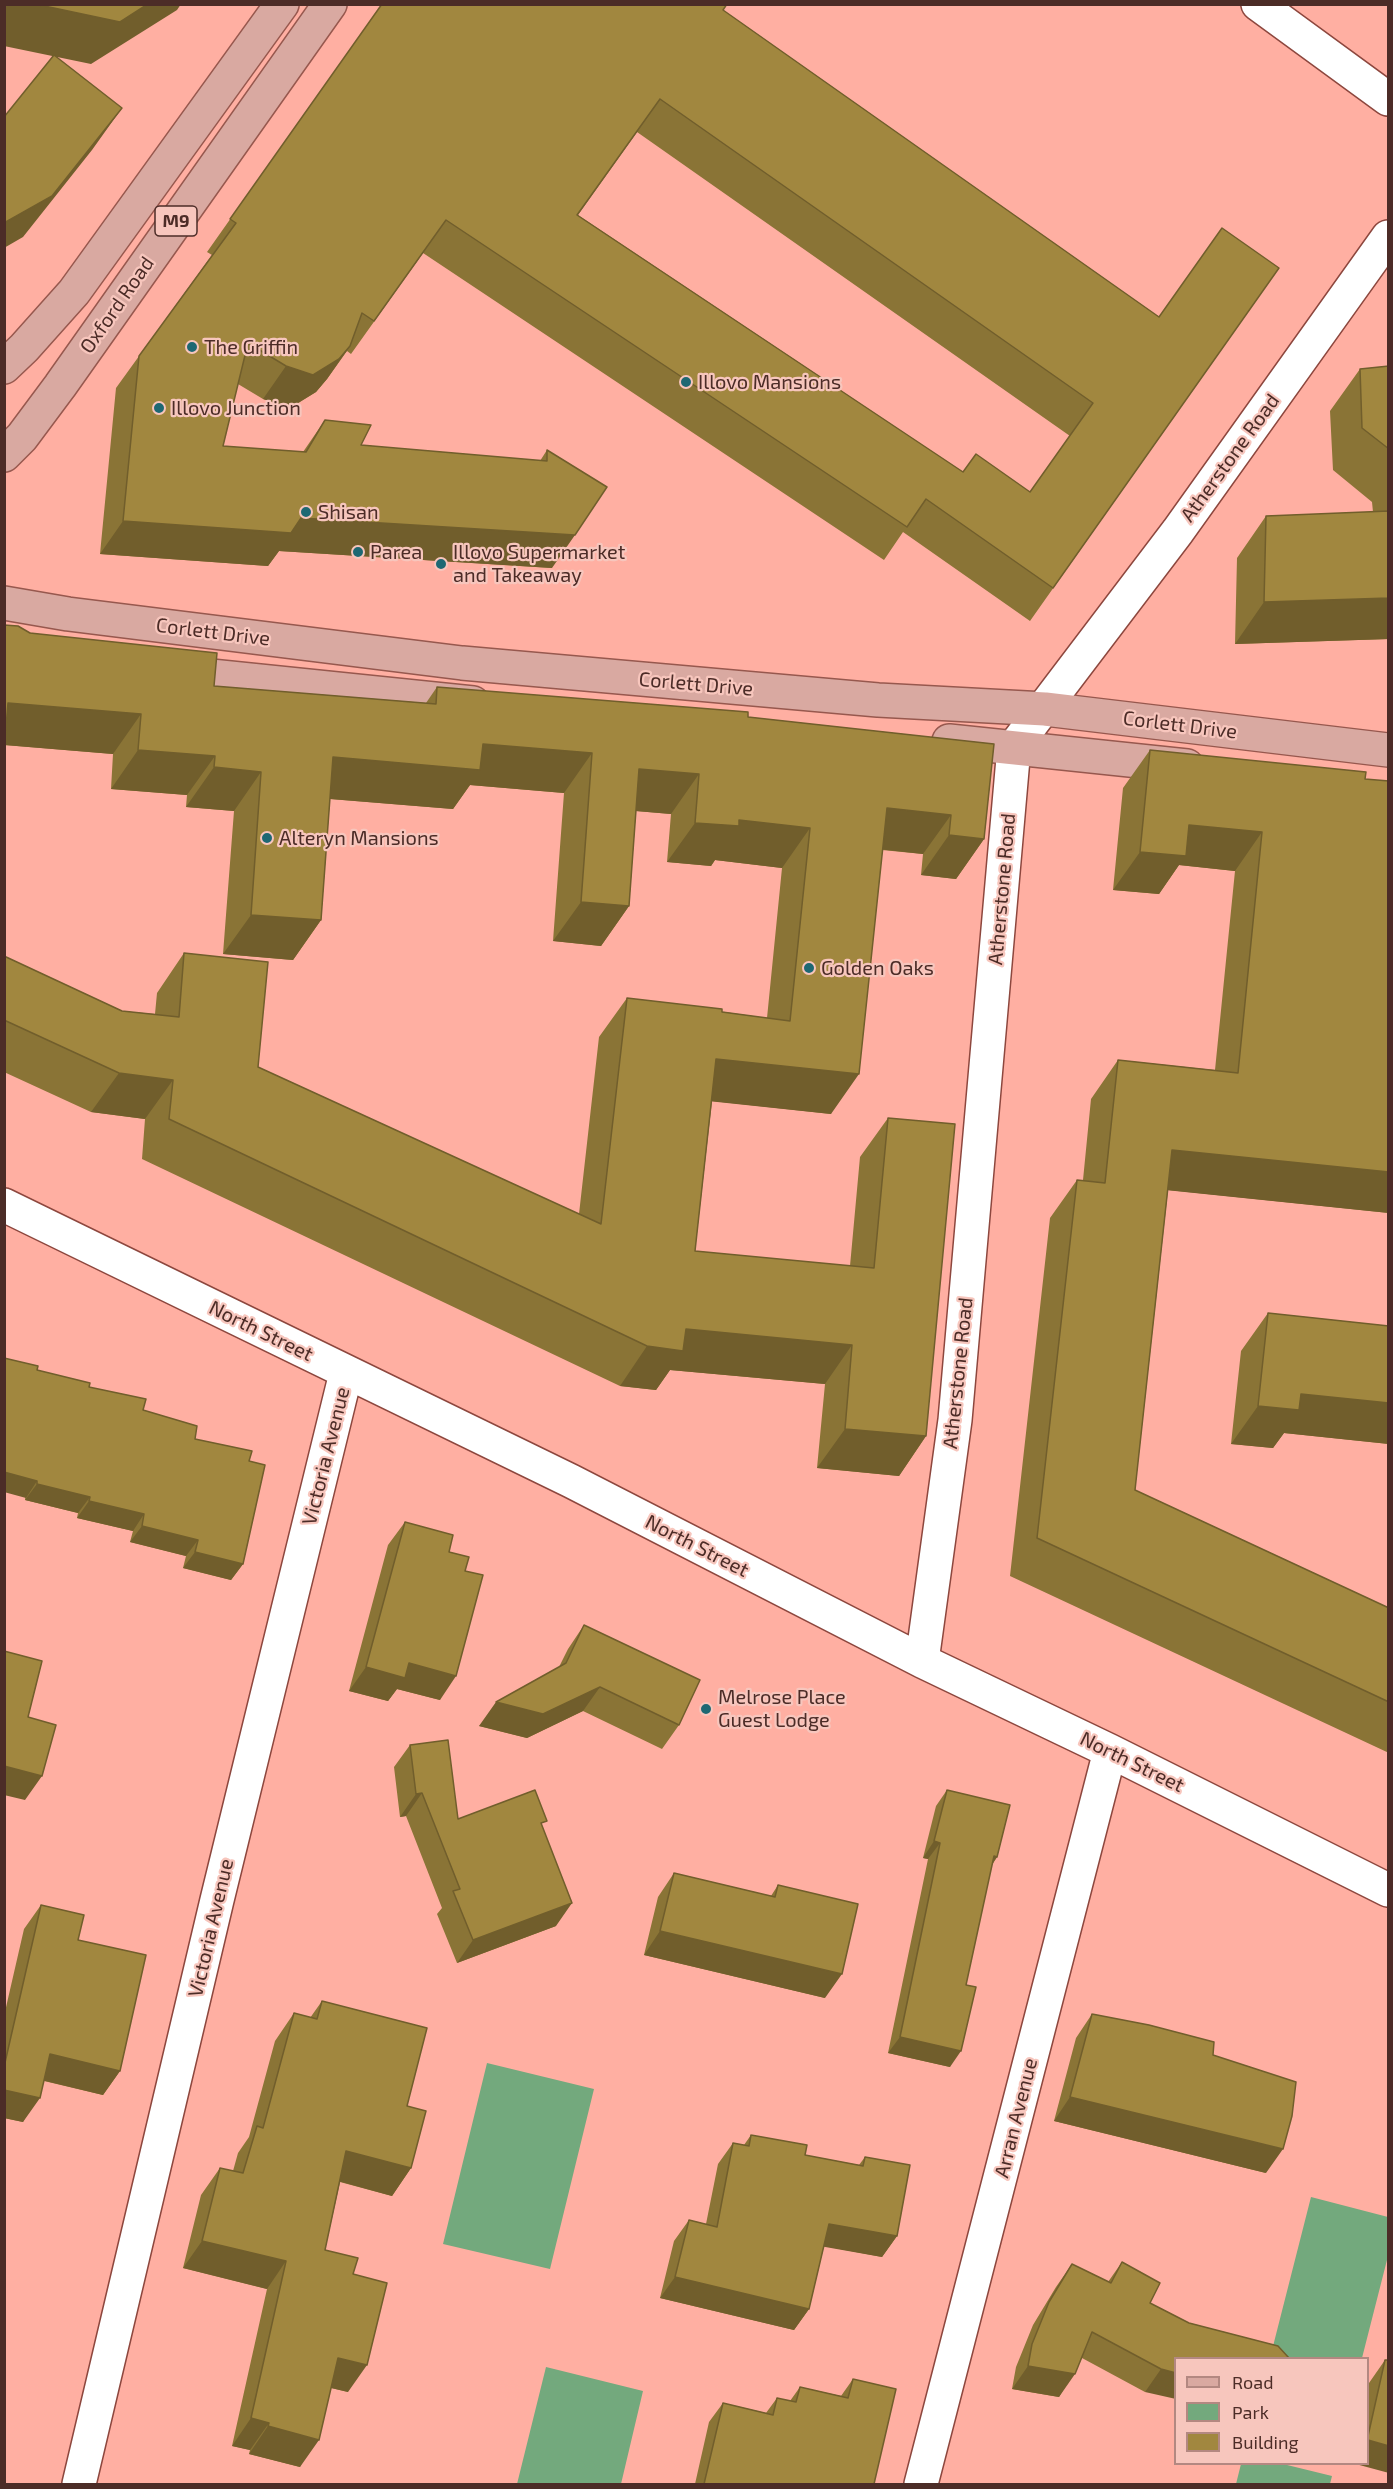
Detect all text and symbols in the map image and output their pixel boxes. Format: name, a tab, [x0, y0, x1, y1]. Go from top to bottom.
road number: M9	[155, 206, 197, 236]
street label: Oxford Road	[75, 252, 159, 358]
place label: The Griffin	[204, 335, 298, 359]
marker: The Griffin	[185, 340, 199, 354]
place label: Illovo Mansions	[698, 370, 841, 394]
marker: Illovo Mansions	[679, 375, 693, 389]
street label: Atherstone Road	[1176, 389, 1284, 527]
place label: Illovo Junction	[171, 396, 301, 420]
marker: Illovo Junction	[152, 401, 166, 415]
place label: Shisan	[318, 500, 379, 524]
marker: Shisan	[299, 505, 313, 519]
place label: Parea	[370, 540, 422, 564]
place label: Illovo Supermarket and Takeaway	[453, 540, 625, 587]
marker: Parea	[351, 545, 365, 559]
marker: Illovo Supermarket and Takeaway	[434, 557, 448, 571]
street label: Corlett Drive	[155, 613, 271, 651]
street label: Corlett Drive	[638, 667, 754, 701]
street label: Corlett Drive	[1122, 706, 1238, 744]
street label: Atherstone Road	[983, 812, 1021, 966]
place label: Alteryn Mansions	[279, 826, 439, 850]
marker: Alteryn Mansions	[260, 831, 274, 845]
place label: Golden Oaks	[821, 956, 934, 980]
marker: Golden Oaks	[802, 961, 816, 975]
street label: North Street	[205, 1295, 317, 1367]
street label: Atherstone Road	[938, 1296, 978, 1450]
street label: Victoria Avenue	[297, 1385, 355, 1527]
street label: North Street	[641, 1510, 753, 1582]
place label: Melrose Place Guest Lodge	[718, 1685, 846, 1732]
marker: Melrose Place Guest Lodge	[699, 1702, 713, 1716]
street label: North Street	[1076, 1726, 1188, 1798]
street label: Victoria Avenue	[183, 1856, 239, 2000]
street label: Arran Avenue	[990, 2056, 1042, 2180]
legend	[1174, 2357, 1369, 2465]
text: Road	[1232, 2371, 1273, 2393]
text: Park	[1232, 2401, 1269, 2423]
text: Building	[1232, 2431, 1299, 2453]

